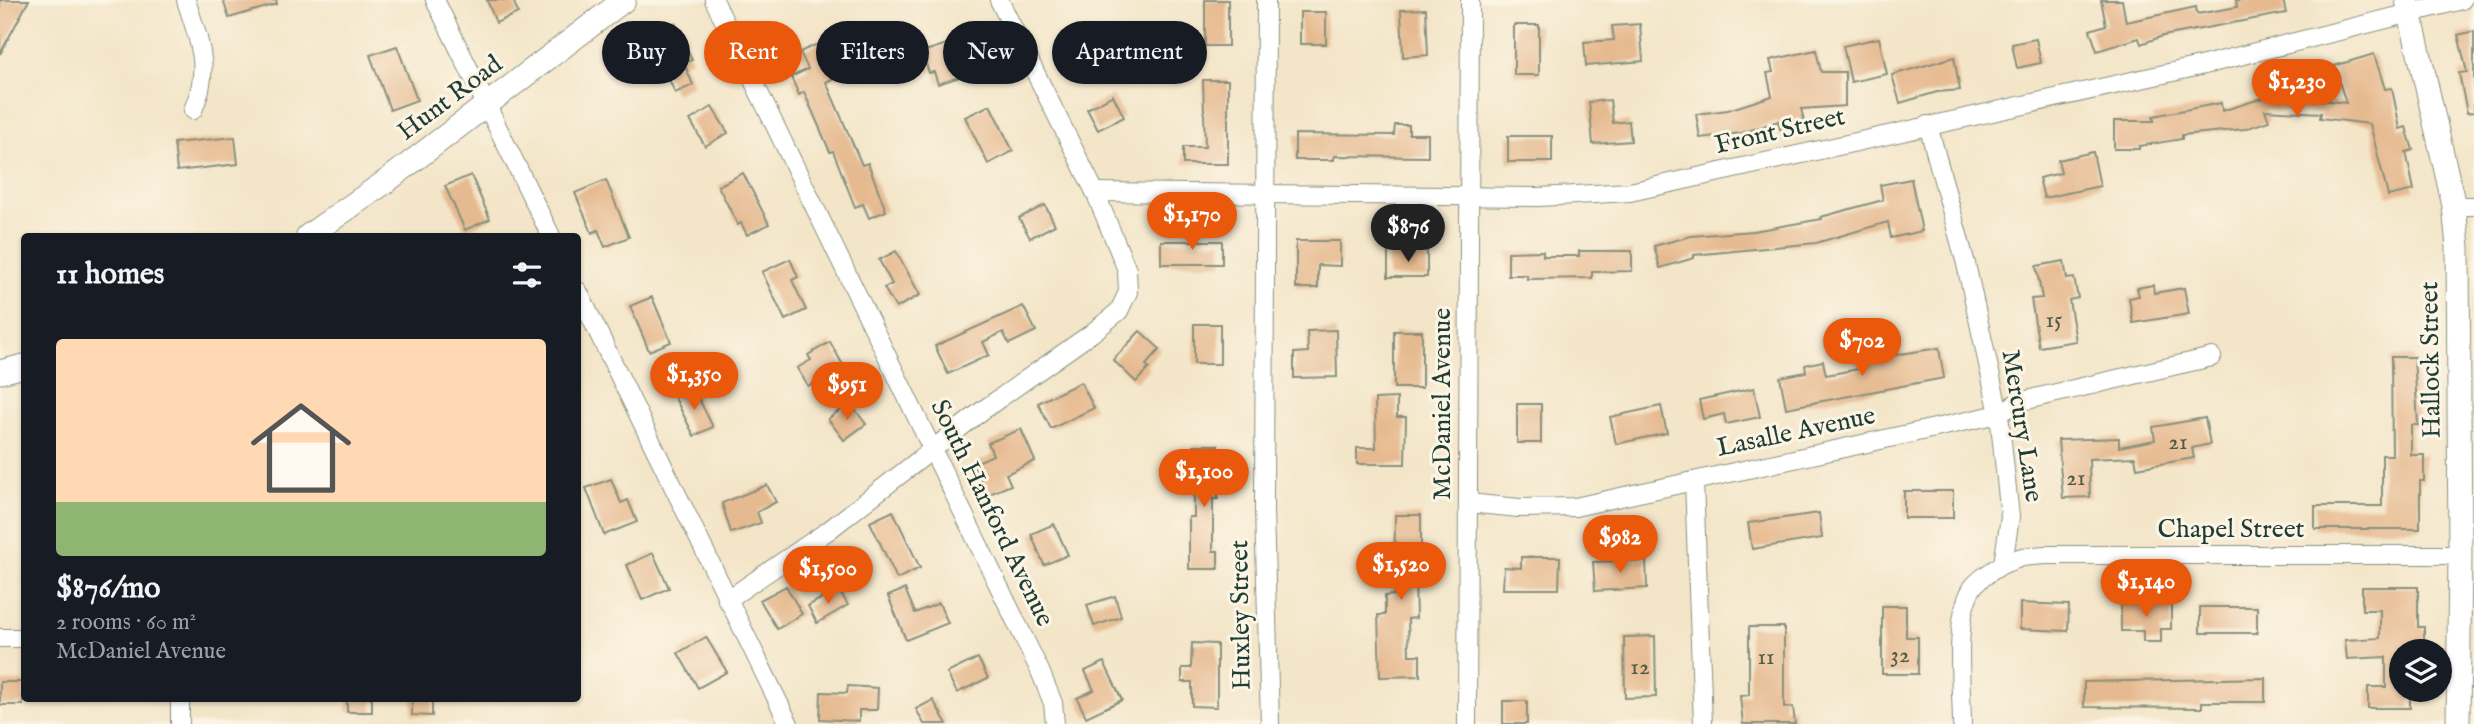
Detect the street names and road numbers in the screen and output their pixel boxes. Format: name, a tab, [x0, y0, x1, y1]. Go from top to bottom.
street label: Hunt Road	[391, 48, 509, 148]
street label: Front Street	[1712, 100, 1848, 162]
street label: Hallock Street	[2413, 281, 2449, 439]
street label: McDaniel Avenue	[1426, 308, 1459, 500]
street label: Mercury Lane	[1994, 347, 2050, 505]
street label: South Hanford Avenue	[923, 394, 1061, 632]
street label: Lasalle Avenue	[1714, 399, 1878, 465]
street label: Chapel Street	[2157, 513, 2305, 546]
street label: Huxley Street	[1223, 540, 1259, 690]

